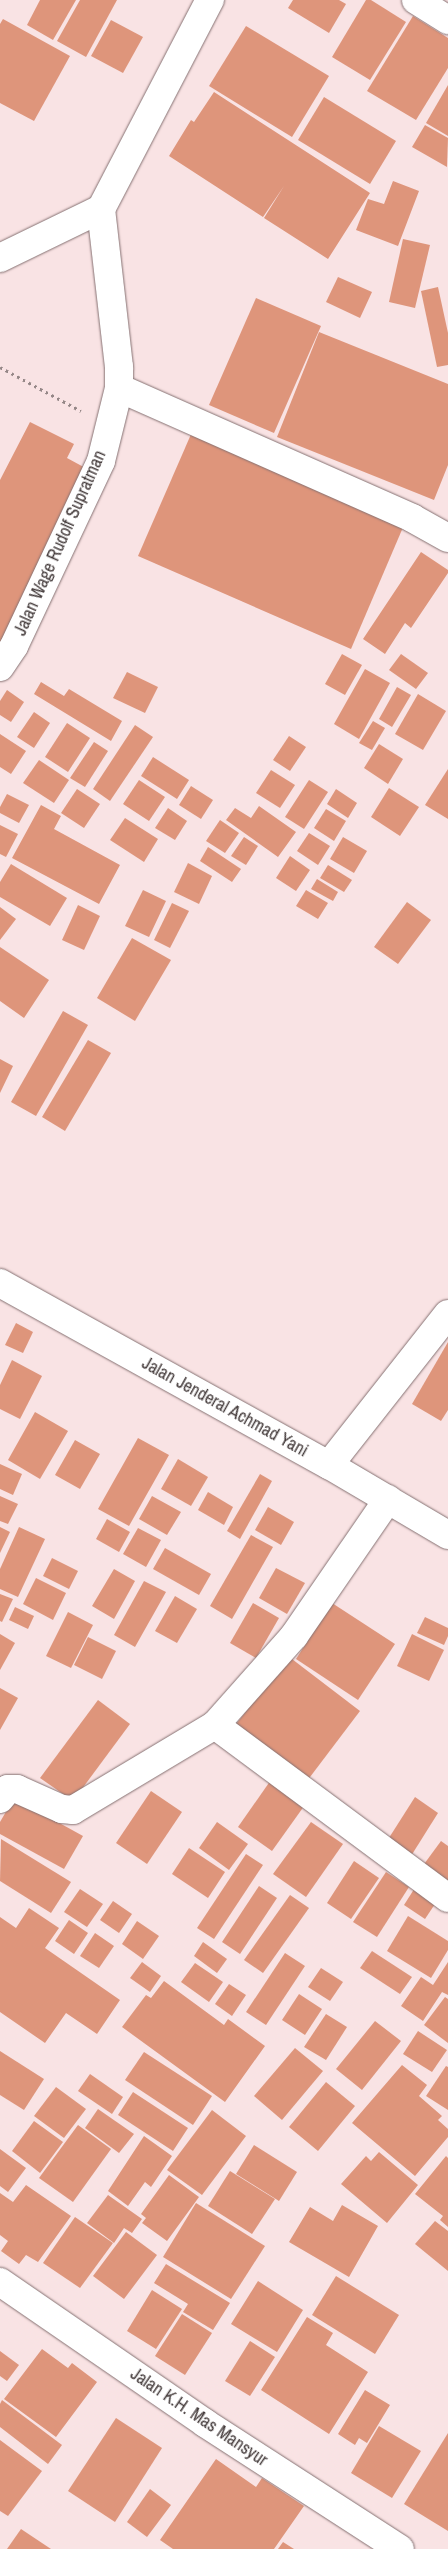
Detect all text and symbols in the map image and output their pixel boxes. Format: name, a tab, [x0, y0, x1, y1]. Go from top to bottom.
street label: Jalan Wage Rudolf Supratman	[9, 447, 111, 639]
street label: Jalan Jenderal Achmad Yani	[138, 1352, 312, 1462]
street label: Jalan K.H. Mas Mansyur	[126, 2363, 272, 2471]

